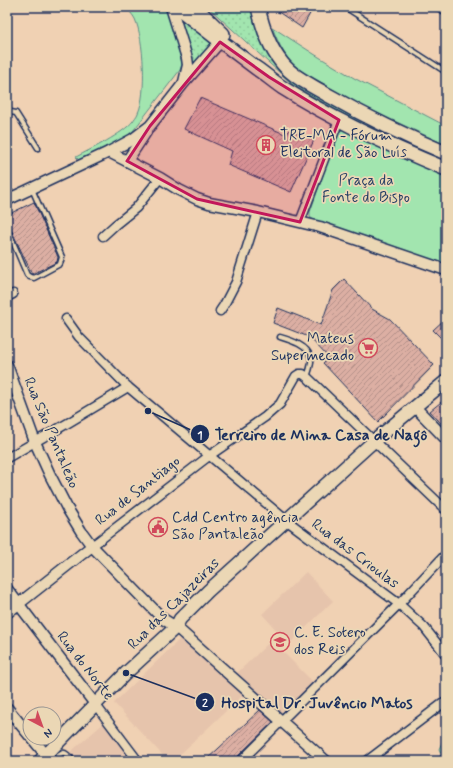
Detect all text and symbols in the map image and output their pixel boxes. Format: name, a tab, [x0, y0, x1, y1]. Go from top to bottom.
place label: TRE-MA - Fórum Eleitoral de São Luís	[280, 126, 407, 163]
building icon: TRE-MA - Fórum Eleitoral de São Luís	[255, 134, 277, 156]
park label: Praça da Fonte do Bispo	[322, 171, 410, 208]
place label: Mateus Supermecado	[271, 329, 354, 366]
supermarket icon: Mateus Supermecado	[357, 337, 379, 359]
street label: Rua São Pantaleão	[19, 374, 83, 492]
callout: Terreiro de Mina Casa de Nagô	[190, 420, 432, 448]
text: Terreiro de Mina Casa de Nagô	[215, 425, 427, 448]
text: 1	[197, 428, 203, 444]
street label: Rua de Santiago	[91, 452, 185, 530]
place label: Cdd Centro agência São Pantaleão	[172, 508, 298, 545]
street label: Rua das Crioulas	[307, 514, 403, 594]
public building icon: Cdd Centro agência São Pantaleão	[147, 516, 169, 538]
street label: Rua das Cajazeiras	[124, 553, 225, 654]
place label: C. E. Sotero dos Reis	[294, 623, 366, 660]
street label: Rua do Norte	[52, 627, 118, 705]
school or university icon: C. E. Sotero dos Reis	[269, 631, 291, 653]
callout: Hospital Dr. Juvêncio Matos	[195, 688, 419, 716]
text: Hospital Dr. Juvêncio Matos	[221, 693, 413, 714]
text: 2	[202, 696, 208, 712]
north arrow	[22, 706, 62, 746]
text: N	[41, 725, 55, 740]

